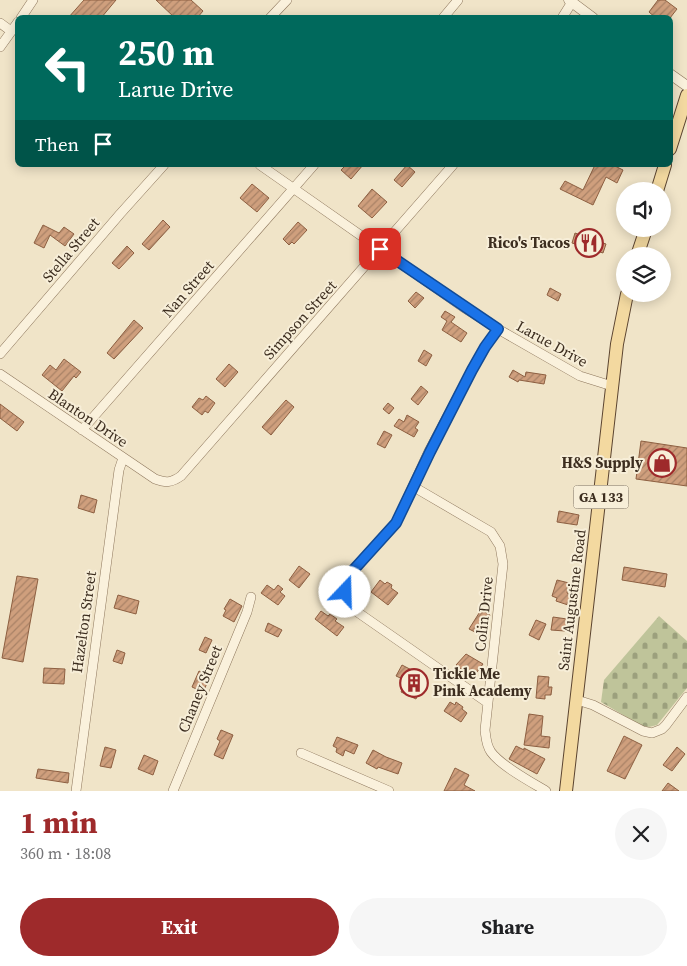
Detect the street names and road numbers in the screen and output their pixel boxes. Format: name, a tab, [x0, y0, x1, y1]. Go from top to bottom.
street label: Stella Street	[37, 213, 104, 287]
street label: Nan Street	[157, 255, 219, 322]
street label: Simpson Street	[258, 275, 341, 364]
street label: Larue Drive	[513, 315, 592, 372]
street label: Blanton Drive	[44, 383, 133, 452]
road number: GA 133	[574, 486, 628, 508]
street label: Saint Augustine Road	[552, 528, 591, 672]
street label: Hazelton Street	[66, 570, 101, 674]
street label: Colin Drive	[469, 575, 498, 652]
street label: Chaney Street	[172, 642, 227, 736]

